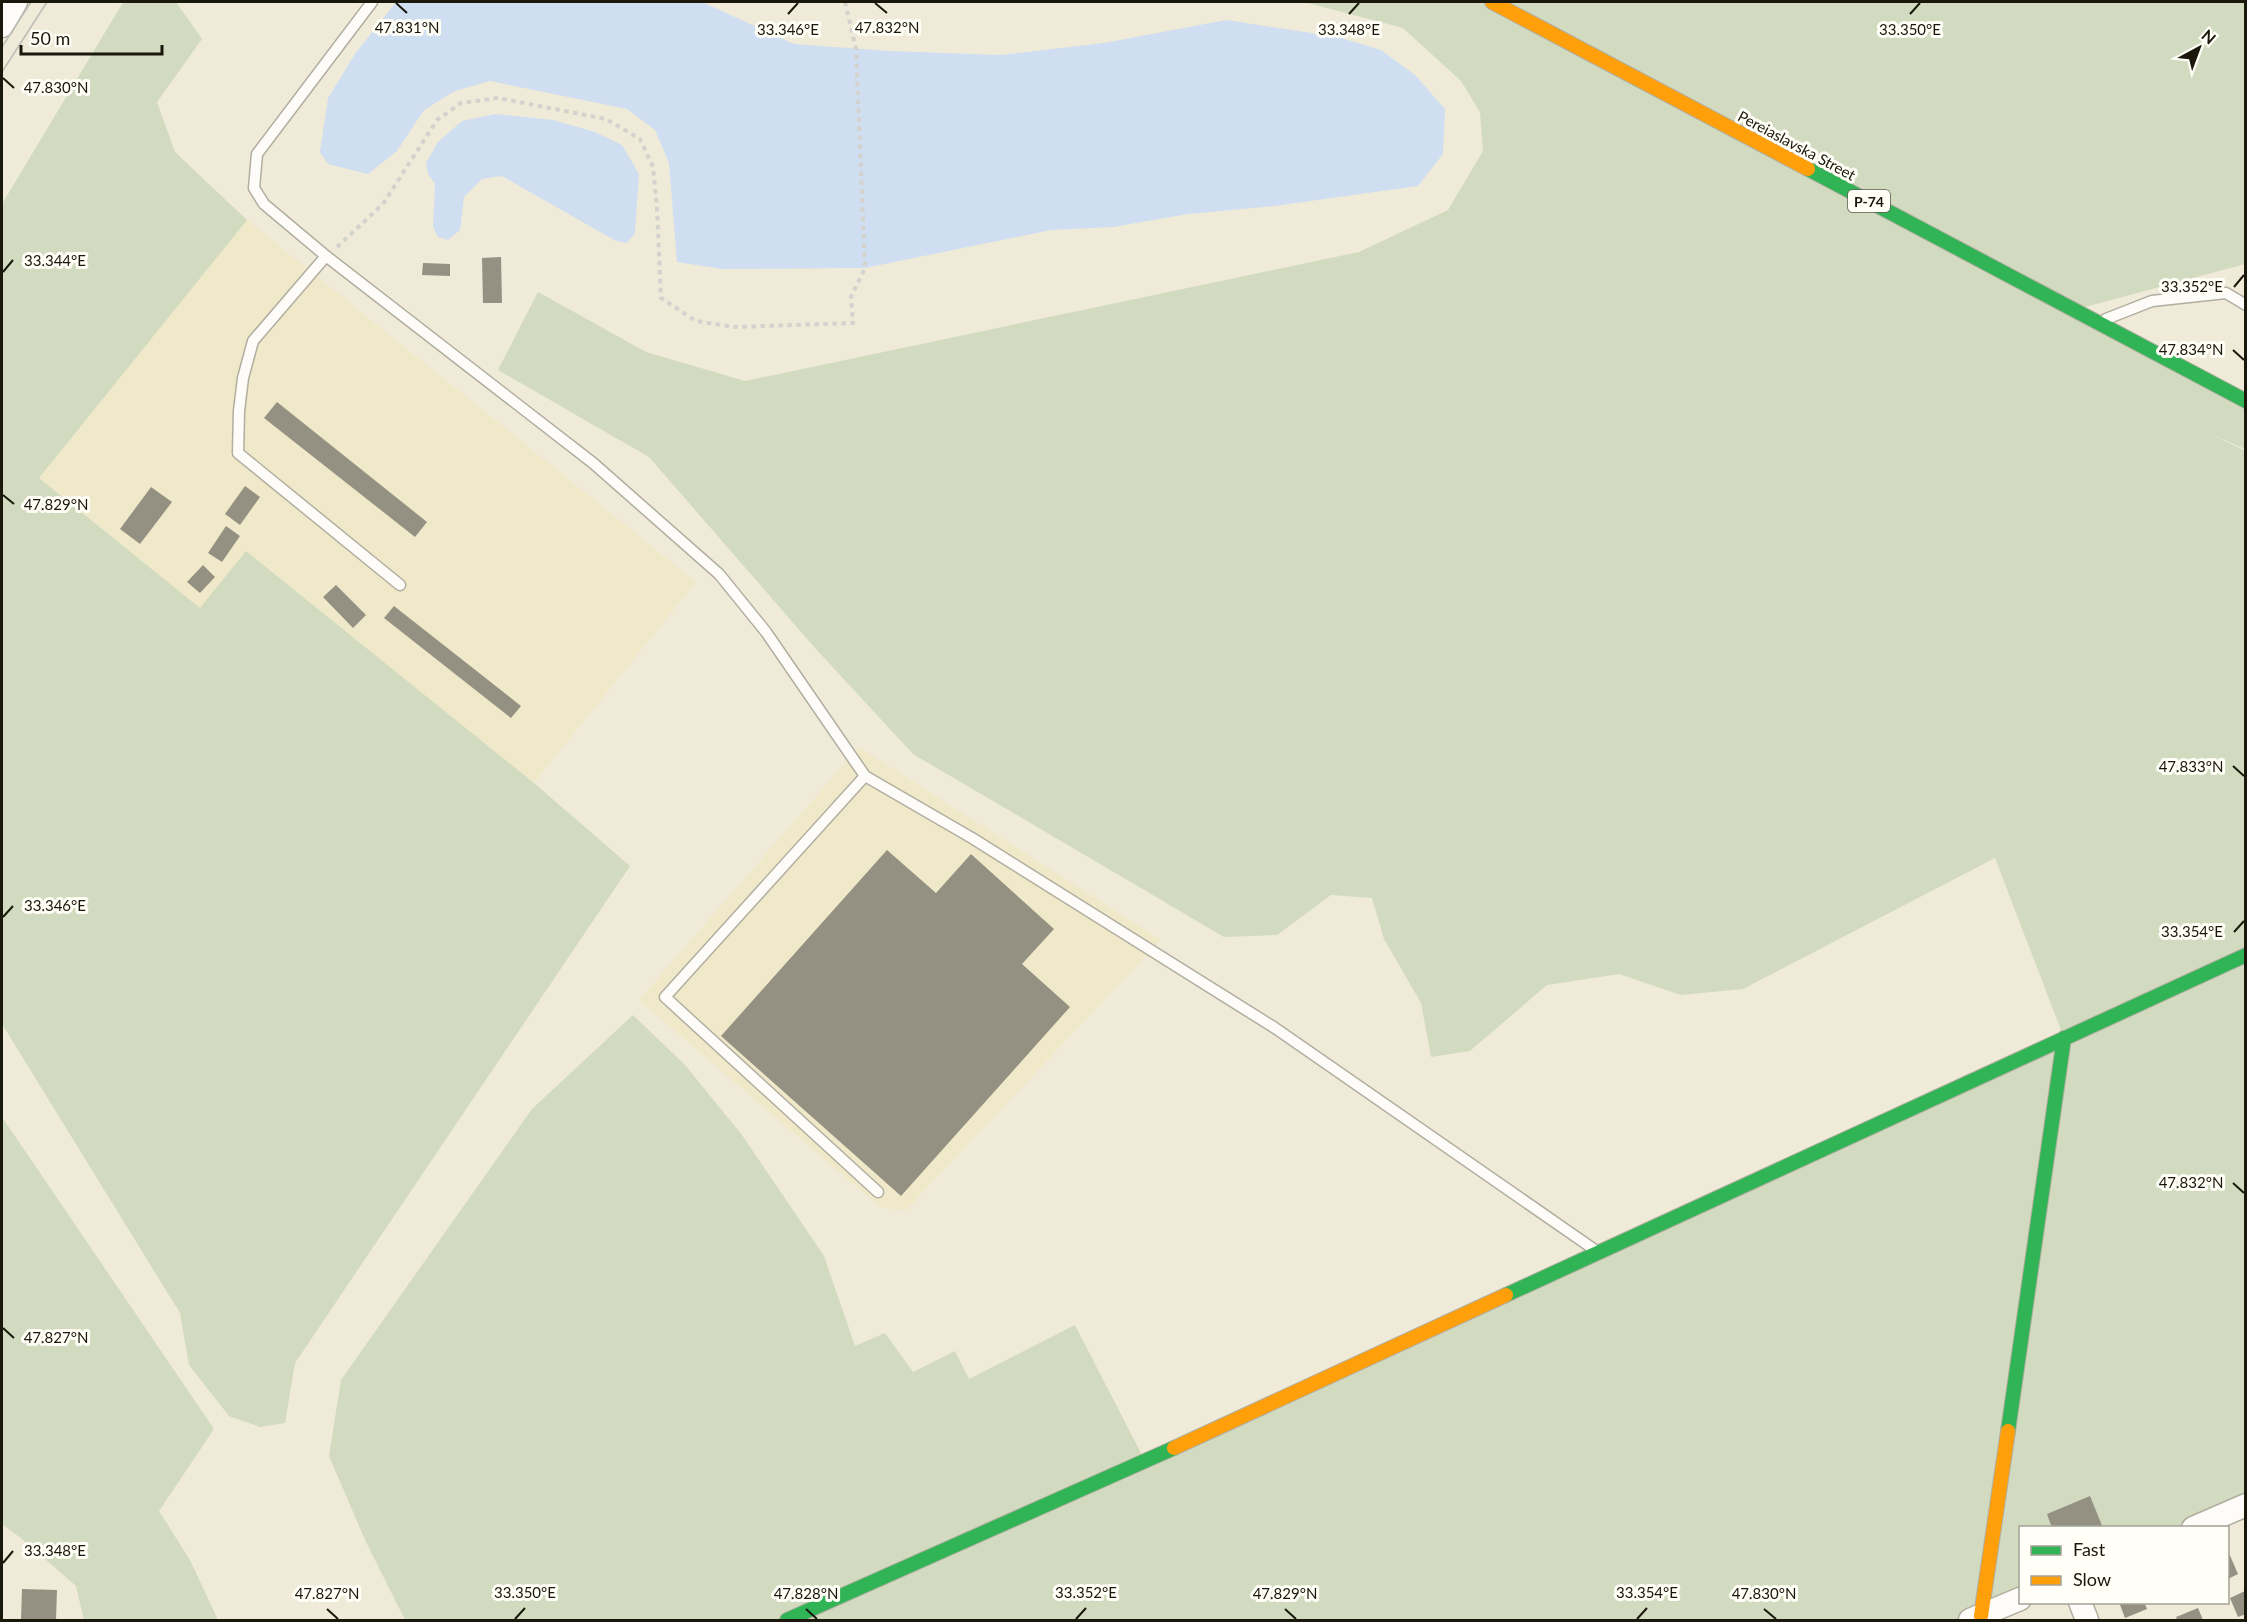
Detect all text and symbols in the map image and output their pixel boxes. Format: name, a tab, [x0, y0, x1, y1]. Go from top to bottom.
scale bar	[21, 18, 162, 56]
text: 47.831°N	[375, 18, 439, 36]
text: 47.832°N	[855, 18, 919, 36]
north arrow	[2169, 18, 2229, 78]
text: 33.346°E	[757, 20, 819, 38]
text: 33.348°E	[1318, 20, 1380, 38]
text: 33.350°E	[1879, 20, 1941, 38]
text: N	[2198, 25, 2220, 48]
text: 50 m	[30, 27, 70, 49]
text: 47.830°N	[24, 78, 88, 96]
street label: Pereiaslavska Street	[1735, 106, 1859, 184]
road number: Р-74	[1848, 190, 1890, 212]
text: 33.344°E	[24, 251, 86, 269]
text: 33.352°E	[2161, 277, 2223, 295]
text: 47.834°N	[2159, 340, 2223, 358]
text: 47.829°N	[24, 495, 88, 513]
text: 47.833°N	[2159, 757, 2223, 775]
text: 33.346°E	[24, 896, 86, 914]
text: 33.354°E	[2161, 922, 2223, 940]
text: 47.832°N	[2159, 1173, 2223, 1191]
text: 47.827°N	[24, 1328, 88, 1346]
legend	[2019, 1526, 2229, 1604]
text: Fast	[2073, 1538, 2106, 1560]
text: 33.348°E	[24, 1541, 86, 1559]
text: Slow	[2073, 1568, 2111, 1590]
text: 33.350°E	[494, 1583, 556, 1601]
text: 33.352°E	[1055, 1583, 1117, 1601]
text: 33.354°E	[1616, 1583, 1678, 1601]
text: 47.827°N	[295, 1584, 359, 1602]
text: 47.828°N	[774, 1584, 838, 1602]
text: 47.829°N	[1253, 1584, 1317, 1602]
text: 47.830°N	[1732, 1584, 1796, 1602]

